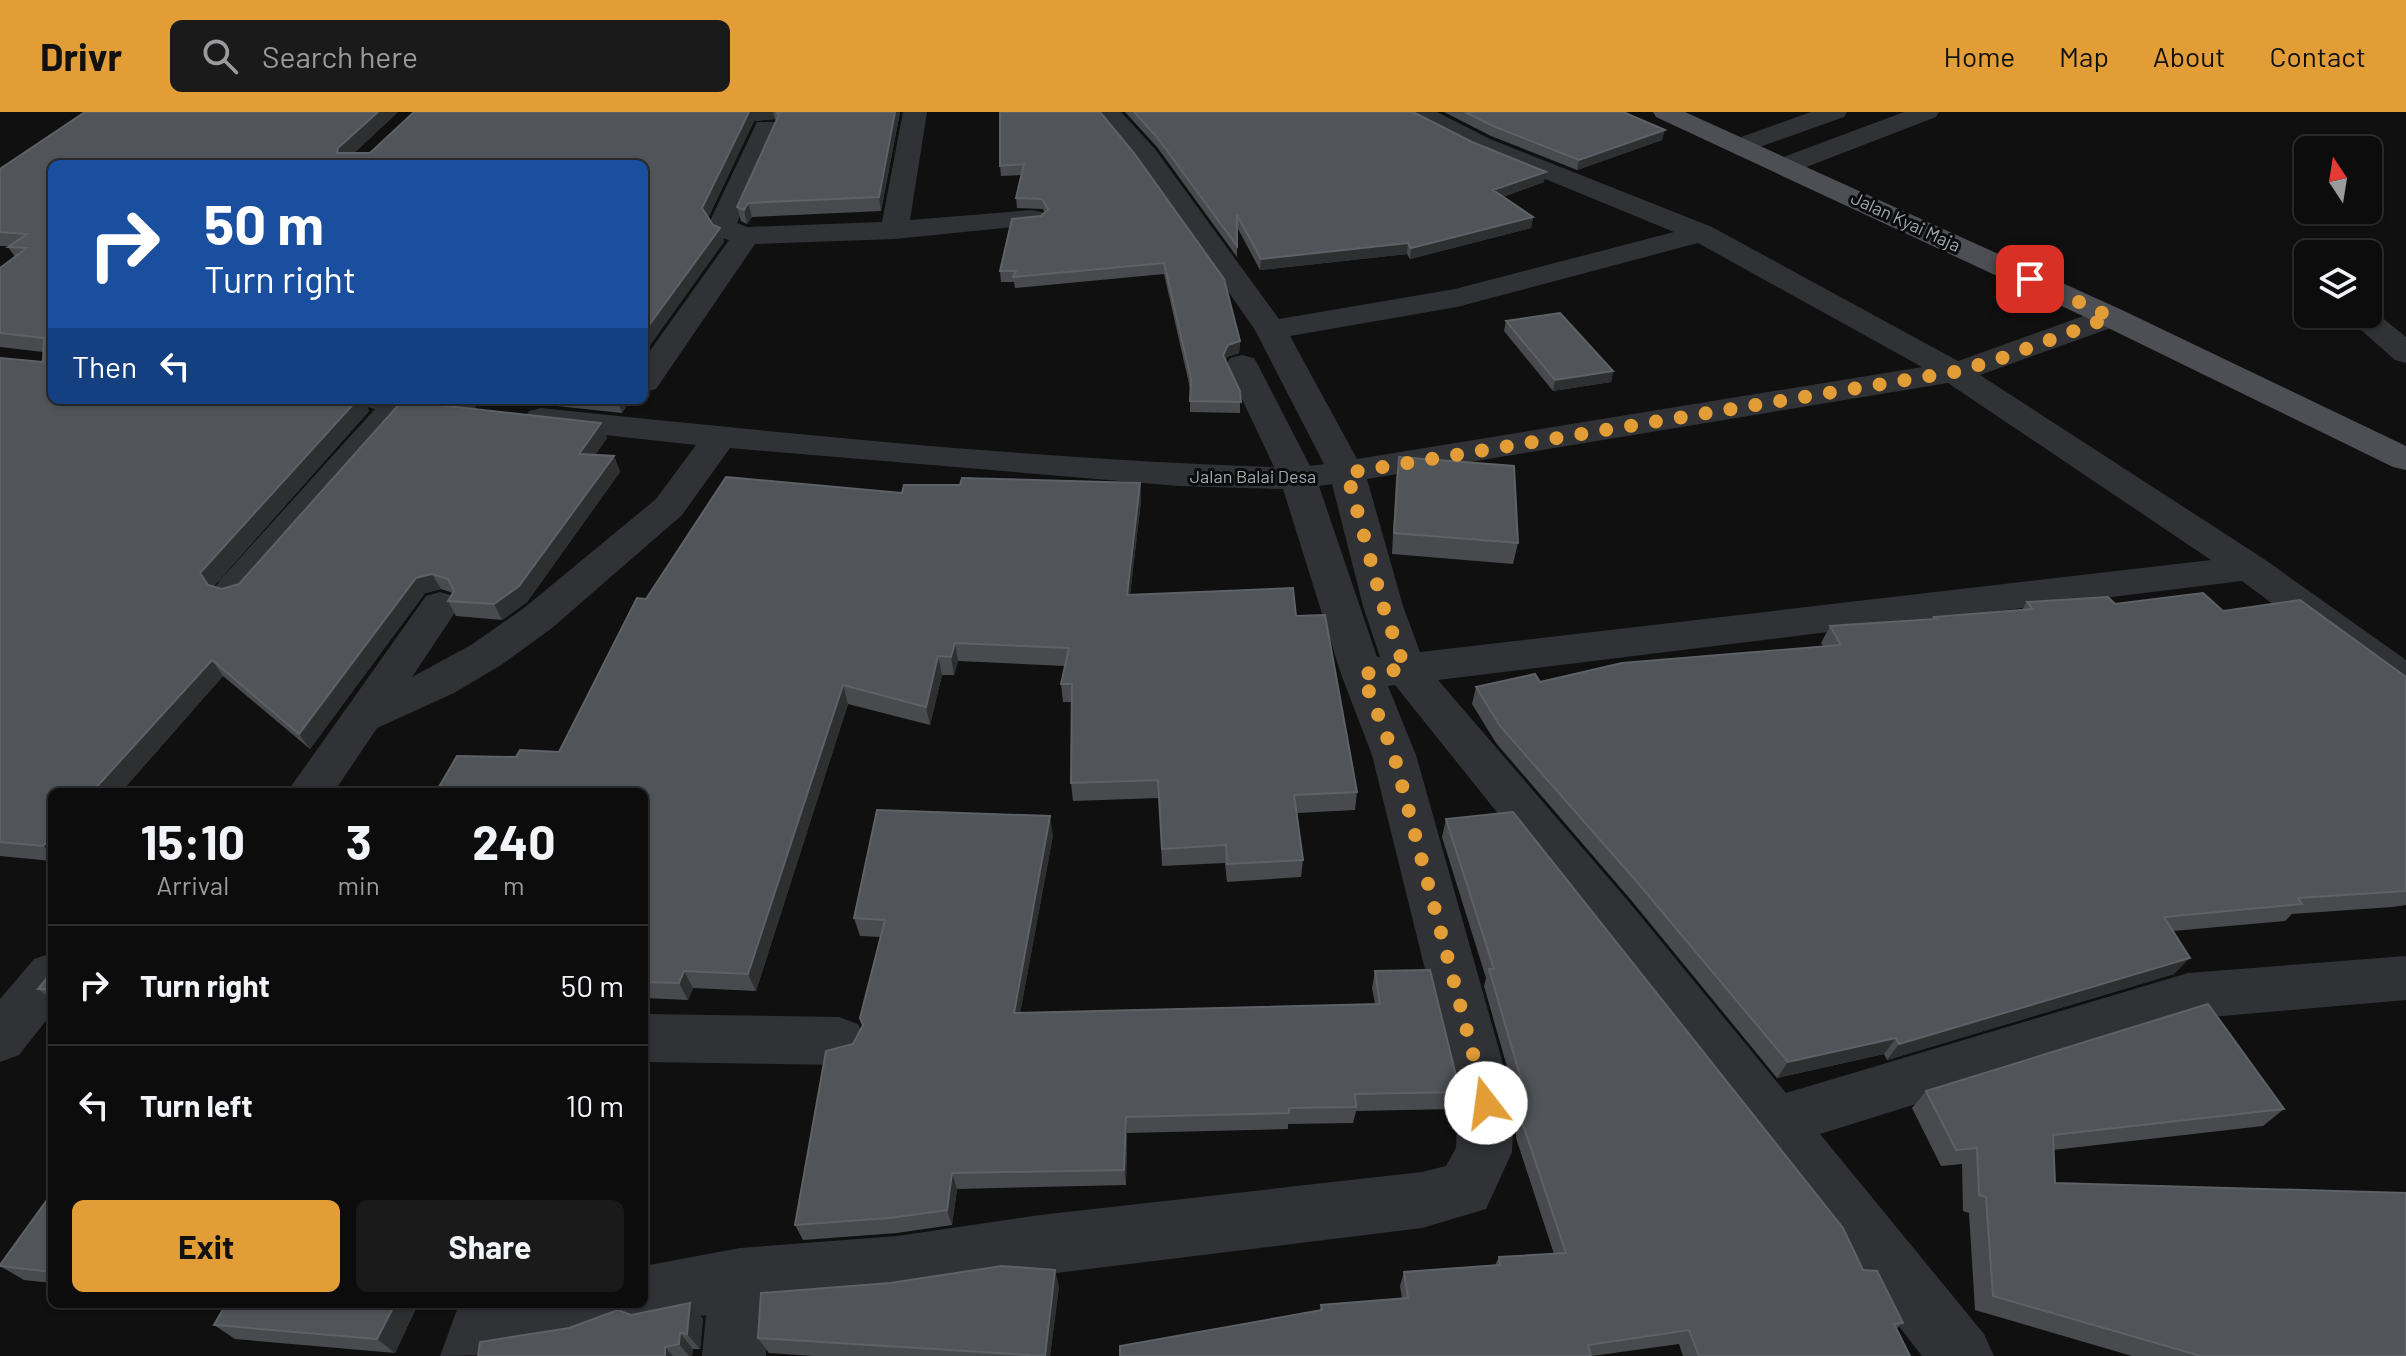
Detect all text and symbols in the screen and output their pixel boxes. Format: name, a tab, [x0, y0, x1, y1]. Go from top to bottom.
search box	[170, 20, 730, 92]
text: Drivr	[40, 33, 122, 79]
icon: search	[198, 34, 242, 78]
text: Search here	[262, 38, 418, 74]
text: Home	[1944, 39, 2015, 73]
text: Map	[2059, 39, 2109, 73]
text: About	[2153, 39, 2225, 73]
text: Contact	[2269, 39, 2366, 73]
north arrow	[2294, 136, 2382, 224]
map controls	[2294, 136, 2382, 328]
street label: Jalan Kyai Maja	[1848, 186, 1964, 256]
text: 50 m	[204, 189, 324, 256]
icon: right	[72, 192, 176, 296]
button: layers	[2294, 240, 2382, 328]
pin	[1996, 245, 2064, 313]
text: Turn right	[204, 257, 356, 300]
icon: arrive	[2008, 257, 2052, 301]
icon: left	[153, 344, 197, 388]
text: Then	[72, 348, 137, 384]
street label: Jalan Balai Desa	[1190, 465, 1316, 487]
text: 15:10	[140, 812, 245, 870]
text: 3	[346, 812, 372, 870]
text: 240	[472, 812, 556, 870]
text: Arrival	[156, 869, 229, 900]
text: min	[338, 869, 380, 900]
text: m	[503, 869, 525, 900]
icon: right	[72, 963, 116, 1007]
text: Turn right	[140, 967, 270, 1003]
text: 50 m	[561, 967, 624, 1003]
position arrow	[1444, 1061, 1528, 1145]
icon: left	[72, 1083, 116, 1127]
text: Turn left	[140, 1087, 253, 1123]
text: 10 m	[566, 1087, 624, 1123]
button: Exit	[72, 1200, 340, 1292]
button: Share	[356, 1200, 624, 1292]

